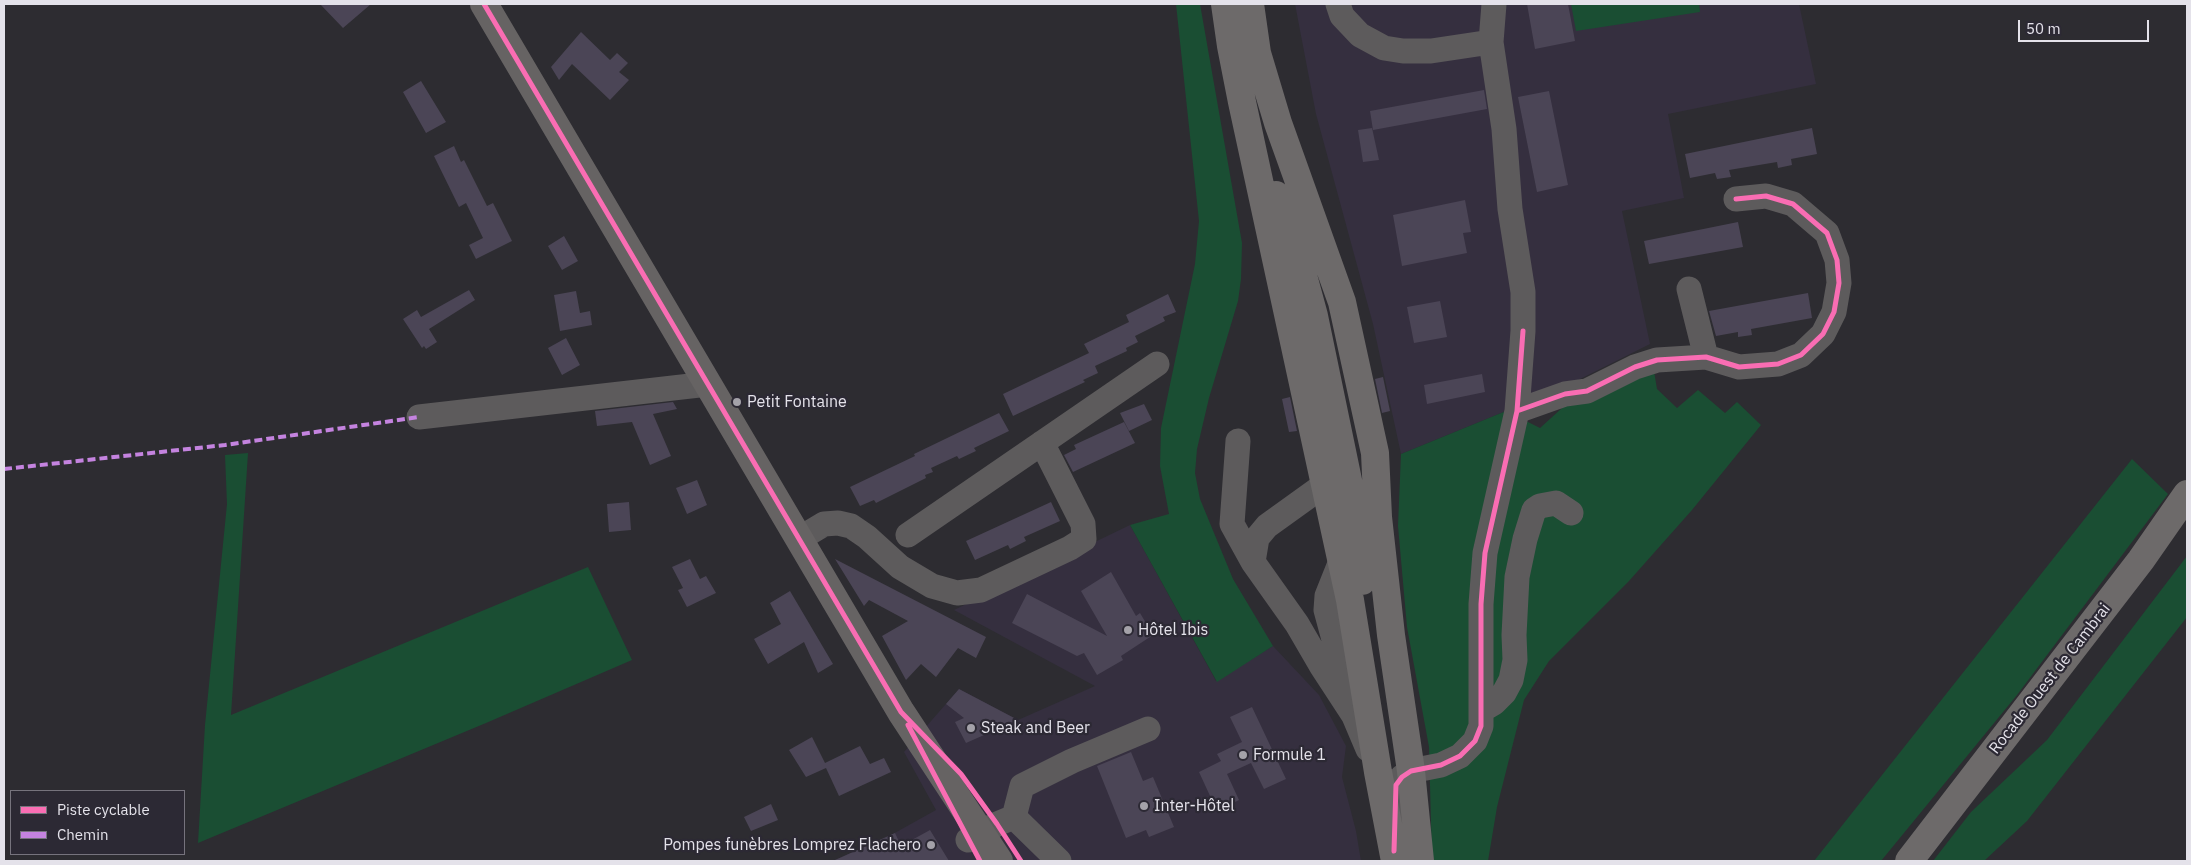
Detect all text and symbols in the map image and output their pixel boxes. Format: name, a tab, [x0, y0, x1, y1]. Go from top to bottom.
scale bar	[2021, 10, 2152, 42]
text: 50 m	[2026, 19, 2061, 38]
place label: Petit Fontaine	[747, 392, 847, 412]
marker: Petit Fontaine	[731, 396, 743, 408]
street label: Rocade Ouest de Cambrai	[1985, 600, 2115, 758]
place label: Hôtel Ibis	[1138, 620, 1208, 640]
marker: Hôtel Ibis	[1122, 624, 1134, 636]
place label: Steak and Beer	[981, 718, 1090, 738]
marker: Steak and Beer	[965, 722, 977, 734]
place label: Formule 1	[1253, 745, 1326, 765]
marker: Formule 1	[1237, 749, 1249, 761]
legend	[10, 790, 185, 855]
place label: Inter-Hôtel	[1154, 796, 1235, 816]
text: Piste cyclable	[57, 800, 150, 819]
marker: Inter-Hôtel	[1138, 800, 1150, 812]
text: Chemin	[57, 825, 108, 844]
place label: Pompes funèbres Lomprez Flachero	[663, 835, 921, 855]
marker: Pompes funèbres Lomprez Flachero	[925, 839, 937, 851]

